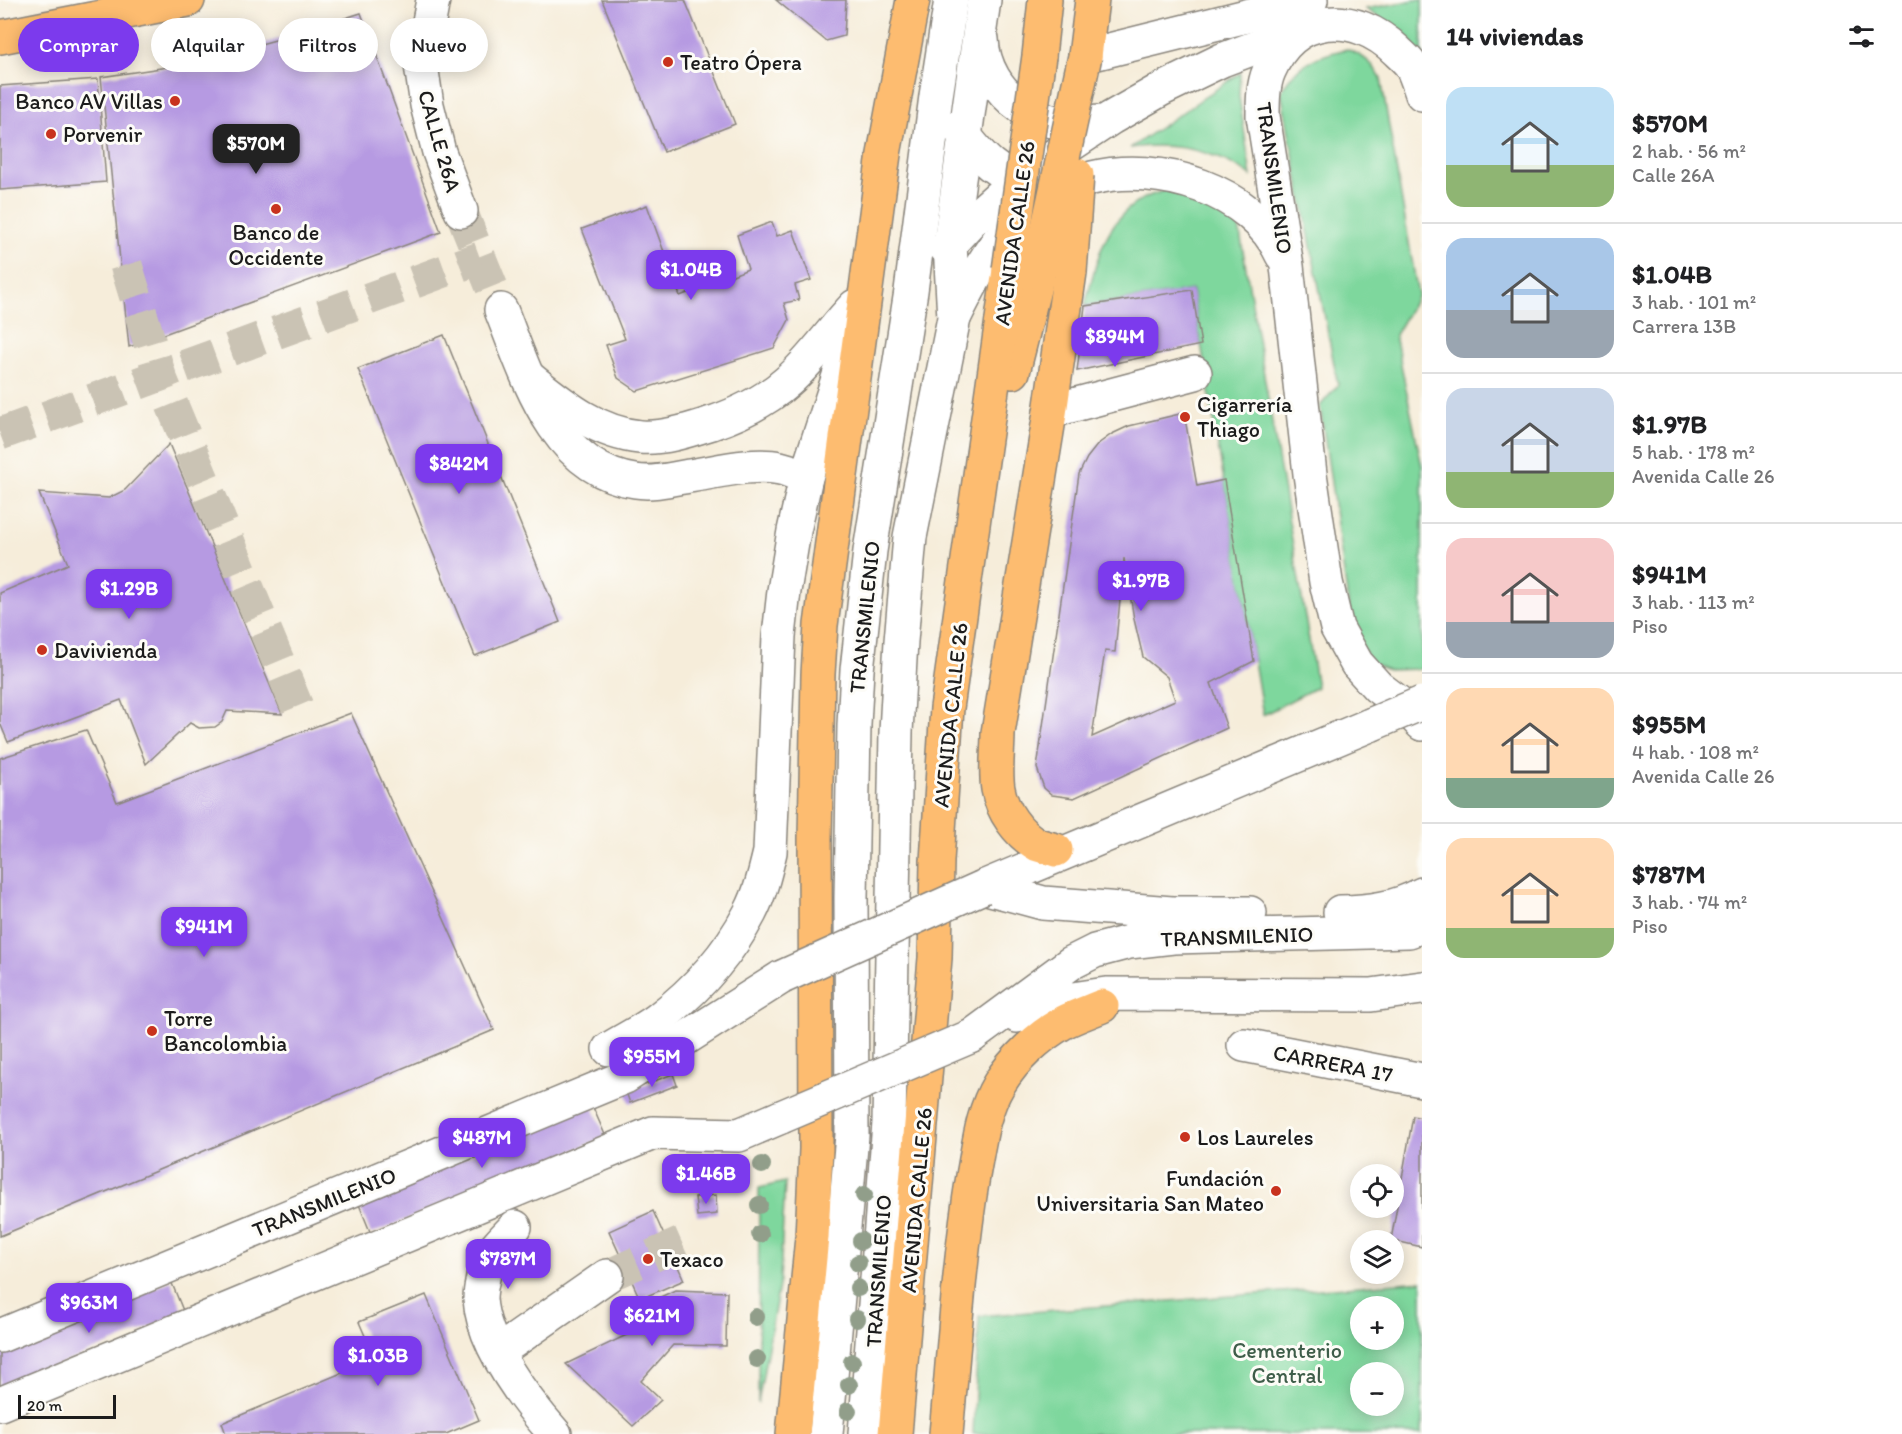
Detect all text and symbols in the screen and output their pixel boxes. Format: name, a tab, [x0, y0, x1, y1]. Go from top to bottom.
chip: Comprar	[18, 18, 139, 72]
chip: Alquilar	[151, 18, 266, 72]
chip: Filtros	[278, 18, 378, 72]
chip: Nuevo	[390, 18, 488, 72]
text: 14 viviendas	[1446, 20, 1584, 52]
icon: filters	[1845, 20, 1878, 53]
place label: Teatro Ópera	[680, 49, 802, 76]
marker: Teatro Ópera	[661, 55, 675, 69]
street label: CALLE 26A	[412, 87, 467, 195]
place label: Banco AV Villas	[15, 88, 163, 115]
marker: Banco AV Villas	[168, 94, 182, 108]
street label: TRANSMILENIO	[1250, 100, 1299, 256]
text: $570M	[1632, 107, 1708, 139]
icon: home	[1494, 111, 1566, 183]
place label: Porvenir	[63, 121, 143, 148]
pin: $570M	[214, 124, 298, 175]
marker: Porvenir	[44, 127, 58, 141]
text: $570M	[227, 131, 285, 155]
street label: AVENIDA CALLE 26	[988, 139, 1041, 327]
text: 2 hab. · 56 m²	[1632, 139, 1746, 163]
text: Calle 26A	[1632, 163, 1715, 187]
marker: Banco de Occidente	[269, 202, 283, 216]
place label: Banco de Occidente	[228, 219, 324, 271]
pin: $1.04B	[642, 250, 740, 301]
text: $1.04B	[660, 257, 722, 281]
text: $1.04B	[1632, 258, 1712, 290]
icon: home	[1494, 262, 1566, 334]
text: 3 hab. · 101 m²	[1632, 290, 1756, 314]
text: Carrera 13B	[1632, 314, 1736, 338]
pin: $894M	[1073, 317, 1157, 368]
text: $894M	[1085, 324, 1145, 348]
place label: Cigarrería Thiago	[1197, 391, 1293, 443]
text: $1.97B	[1632, 408, 1707, 440]
marker: Cigarrería Thiago	[1178, 410, 1192, 424]
icon: home	[1494, 412, 1566, 484]
text: 5 hab. · 178 m²	[1632, 440, 1755, 464]
pin: $842M	[417, 444, 501, 495]
text: $842M	[429, 451, 489, 475]
text: Avenida Calle 26	[1632, 464, 1775, 488]
street label: TRANSMILENIO	[843, 540, 886, 695]
text: $941M	[1632, 558, 1707, 590]
pin: $1.97B	[1092, 561, 1190, 612]
icon: home	[1494, 562, 1566, 634]
text: $1.97B	[1112, 568, 1170, 592]
pin: $1.29B	[80, 569, 178, 620]
text: $1.29B	[100, 576, 158, 600]
text: 3 hab. · 113 m²	[1632, 590, 1755, 614]
text: Piso	[1632, 614, 1668, 638]
street label: AVENIDA CALLE 26	[927, 621, 974, 809]
place label: Davivienda	[54, 637, 158, 664]
marker: Davivienda	[35, 643, 49, 657]
text: $955M	[1632, 708, 1707, 740]
icon: home	[1494, 712, 1566, 784]
text: 4 hab. · 108 m²	[1632, 740, 1759, 764]
text: Avenida Calle 26	[1632, 764, 1775, 788]
text: $787M	[1632, 858, 1706, 890]
icon: home	[1494, 862, 1566, 934]
text: 3 hab. · 74 m²	[1632, 890, 1747, 914]
pin: $941M	[162, 907, 246, 958]
text: $941M	[175, 914, 233, 938]
text: Piso	[1632, 914, 1668, 938]
street label: TRANSMILENIO	[1160, 920, 1314, 953]
place label: Torre Bancolombia	[164, 1005, 287, 1057]
marker: Torre Bancolombia	[145, 1024, 159, 1038]
pin: $955M	[610, 1037, 694, 1088]
street label: CARRERA 17	[1271, 1039, 1395, 1088]
text: $955M	[623, 1044, 681, 1068]
street label: AVENIDA CALLE 26	[895, 1106, 938, 1294]
pin: $487M	[440, 1118, 524, 1169]
place label: Los Laureles	[1197, 1124, 1314, 1151]
text: $487M	[453, 1125, 511, 1149]
marker: Los Laureles	[1178, 1130, 1192, 1144]
pin: $1.46B	[657, 1154, 755, 1205]
street label: TRANSMILENIO	[248, 1161, 400, 1244]
text: $1.46B	[676, 1161, 736, 1185]
map controls	[1350, 1164, 1404, 1416]
button: locate	[1350, 1164, 1404, 1218]
place label: Fundación Universitaria San Mateo	[1036, 1165, 1265, 1217]
marker: Fundación Universitaria San Mateo	[1269, 1184, 1283, 1198]
street label: TRANSMILENIO	[860, 1194, 897, 1348]
button: layers	[1350, 1230, 1404, 1284]
pin: $787M	[466, 1239, 550, 1290]
text: $787M	[480, 1246, 536, 1270]
place label: Texaco	[660, 1246, 724, 1273]
marker: Texaco	[641, 1252, 655, 1266]
pin: $963M	[47, 1283, 131, 1334]
text: $963M	[60, 1290, 118, 1314]
pin: $621M	[610, 1296, 694, 1347]
button: +	[1350, 1296, 1404, 1350]
text: $621M	[624, 1303, 680, 1327]
pin: $1.03B	[329, 1336, 427, 1387]
park label: Cementerio Central	[1232, 1337, 1342, 1389]
text: $1.03B	[348, 1343, 408, 1367]
button: −	[1350, 1362, 1404, 1416]
scale bar	[18, 1392, 116, 1420]
text: 20 m	[27, 1396, 62, 1415]

